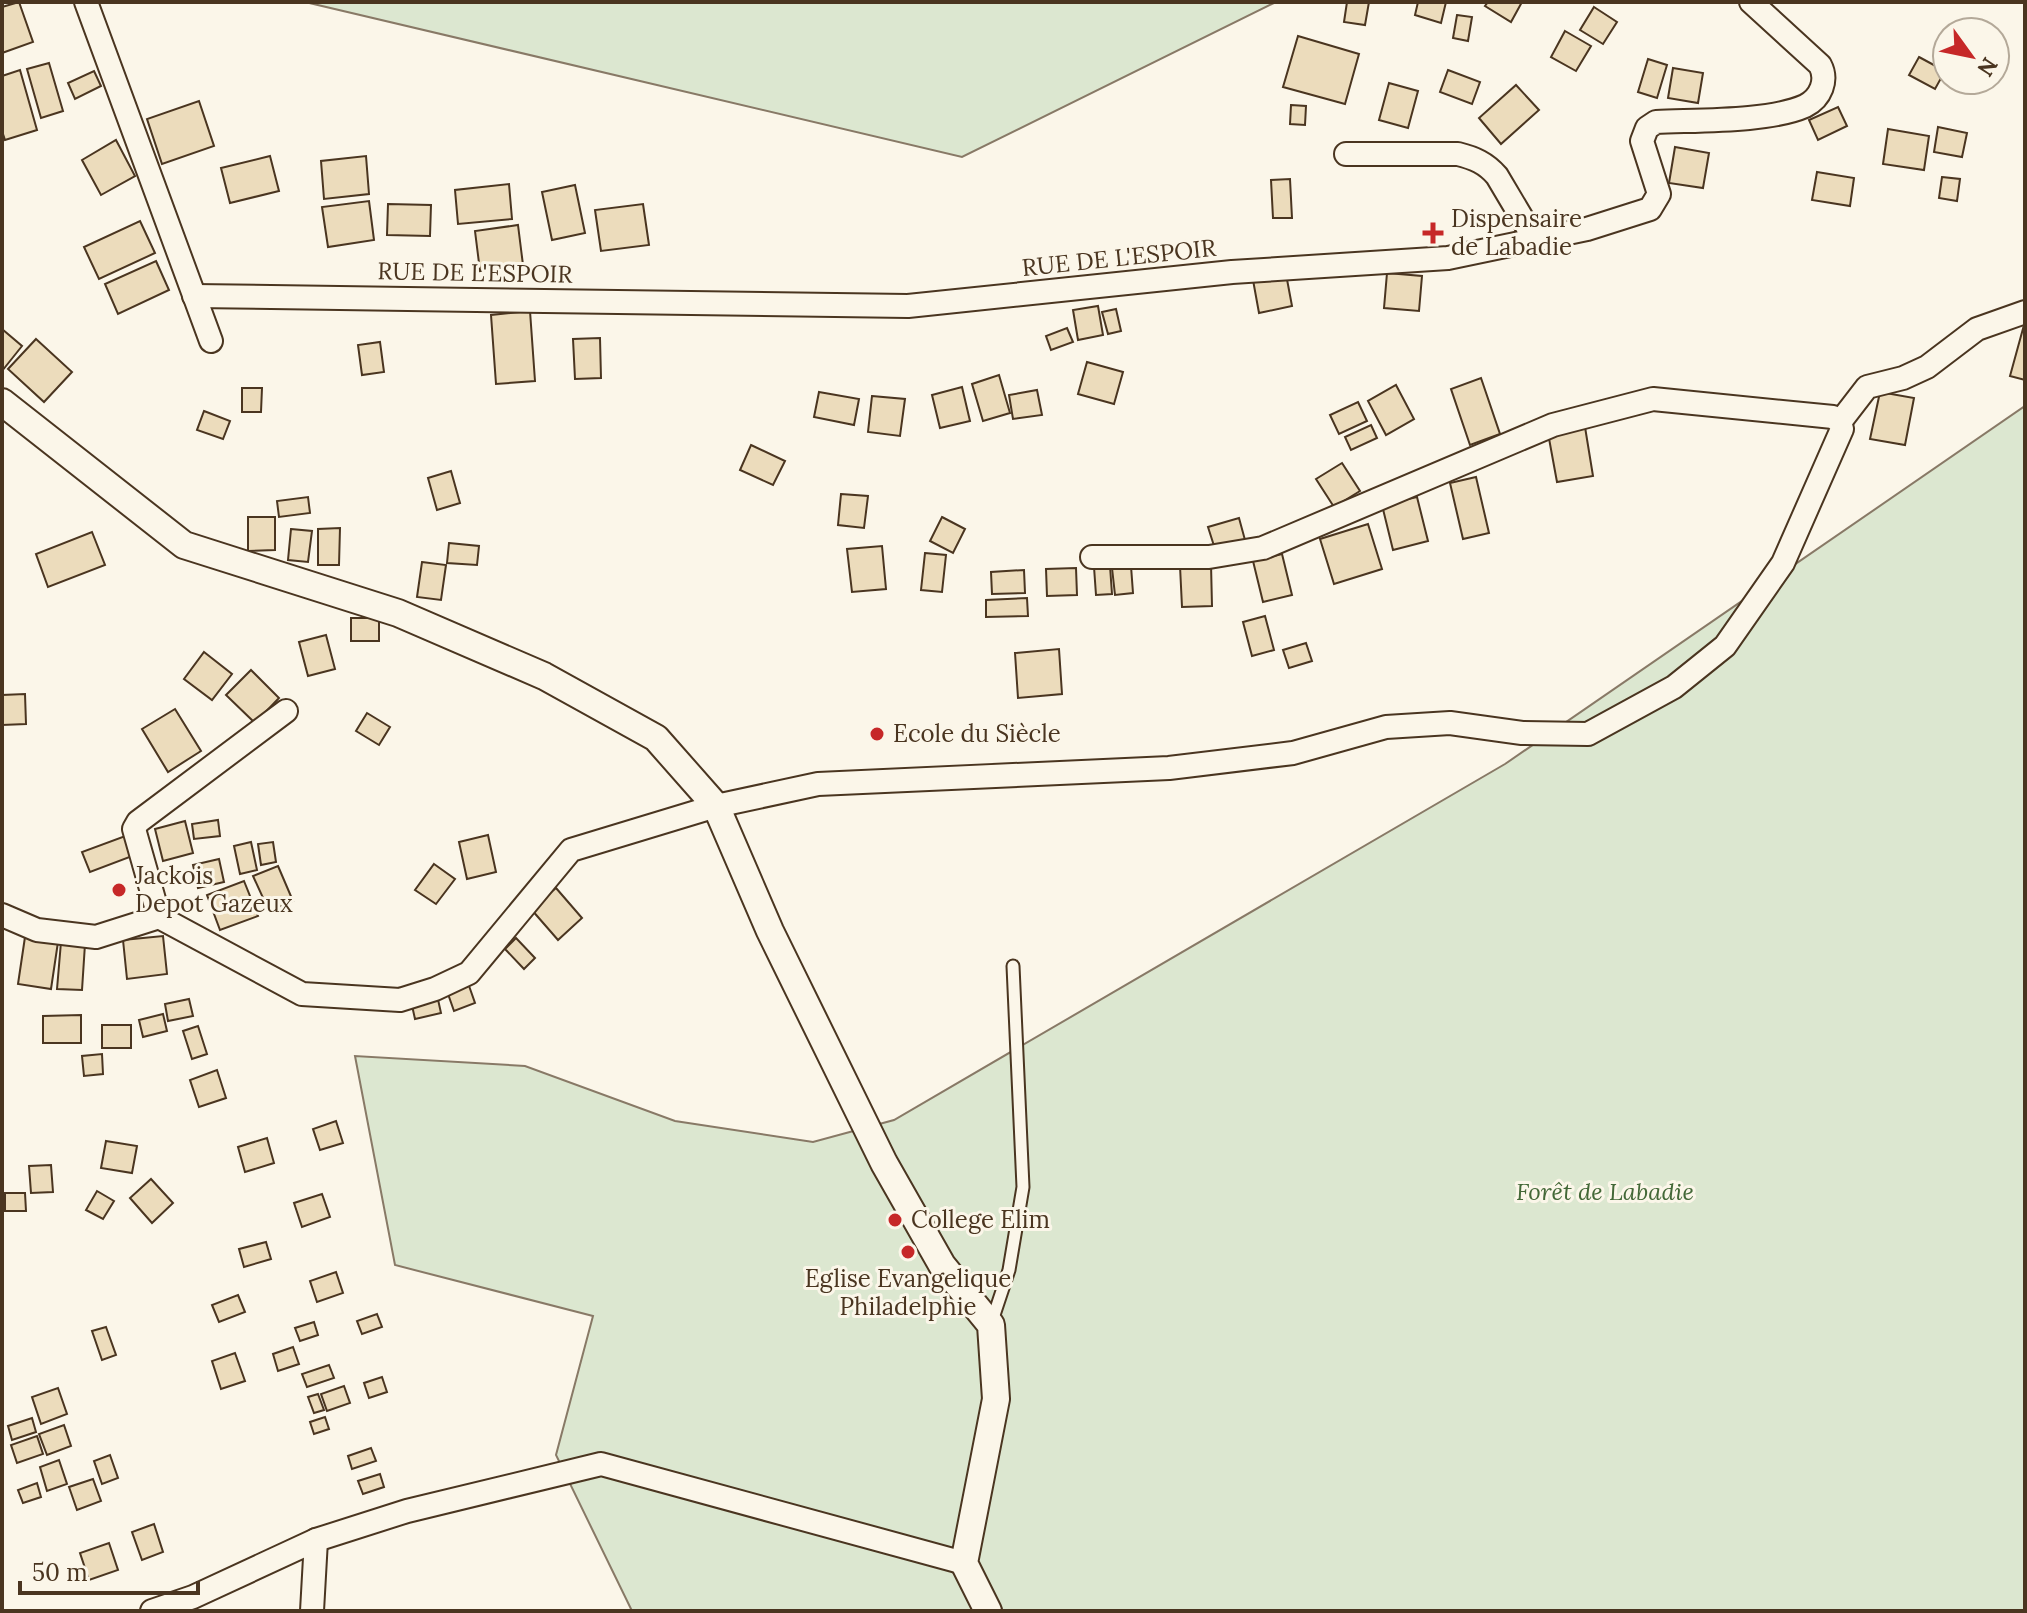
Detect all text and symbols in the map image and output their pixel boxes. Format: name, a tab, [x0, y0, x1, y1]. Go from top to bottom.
north arrow	[1931, 16, 2011, 96]
text: N	[1971, 52, 2004, 82]
place label: Dispensaire de Labadie	[1451, 203, 1582, 262]
marker: Dispensaire de Labadie	[1422, 222, 1444, 244]
street label: RUE DE L'ESPOIR	[1020, 232, 1218, 283]
street label: RUE DE L'ESPOIR	[377, 255, 574, 290]
place label: Ecole du Siècle	[893, 718, 1061, 749]
marker: Ecole du Siècle	[868, 725, 886, 743]
place label: Jackois Depot Gazeux	[134, 860, 293, 919]
marker: Jackois Depot Gazeux	[110, 881, 128, 899]
park label: Forêt de Labadie	[1516, 1176, 1694, 1207]
place label: College Elim	[911, 1204, 1050, 1235]
marker: College Elim	[886, 1211, 904, 1229]
marker: Eglise Evangelique Philadelphie	[899, 1243, 917, 1261]
place label: Eglise Evangelique Philadelphie	[805, 1263, 1011, 1322]
scale bar	[20, 1545, 198, 1595]
text: 50 m	[32, 1557, 88, 1588]

